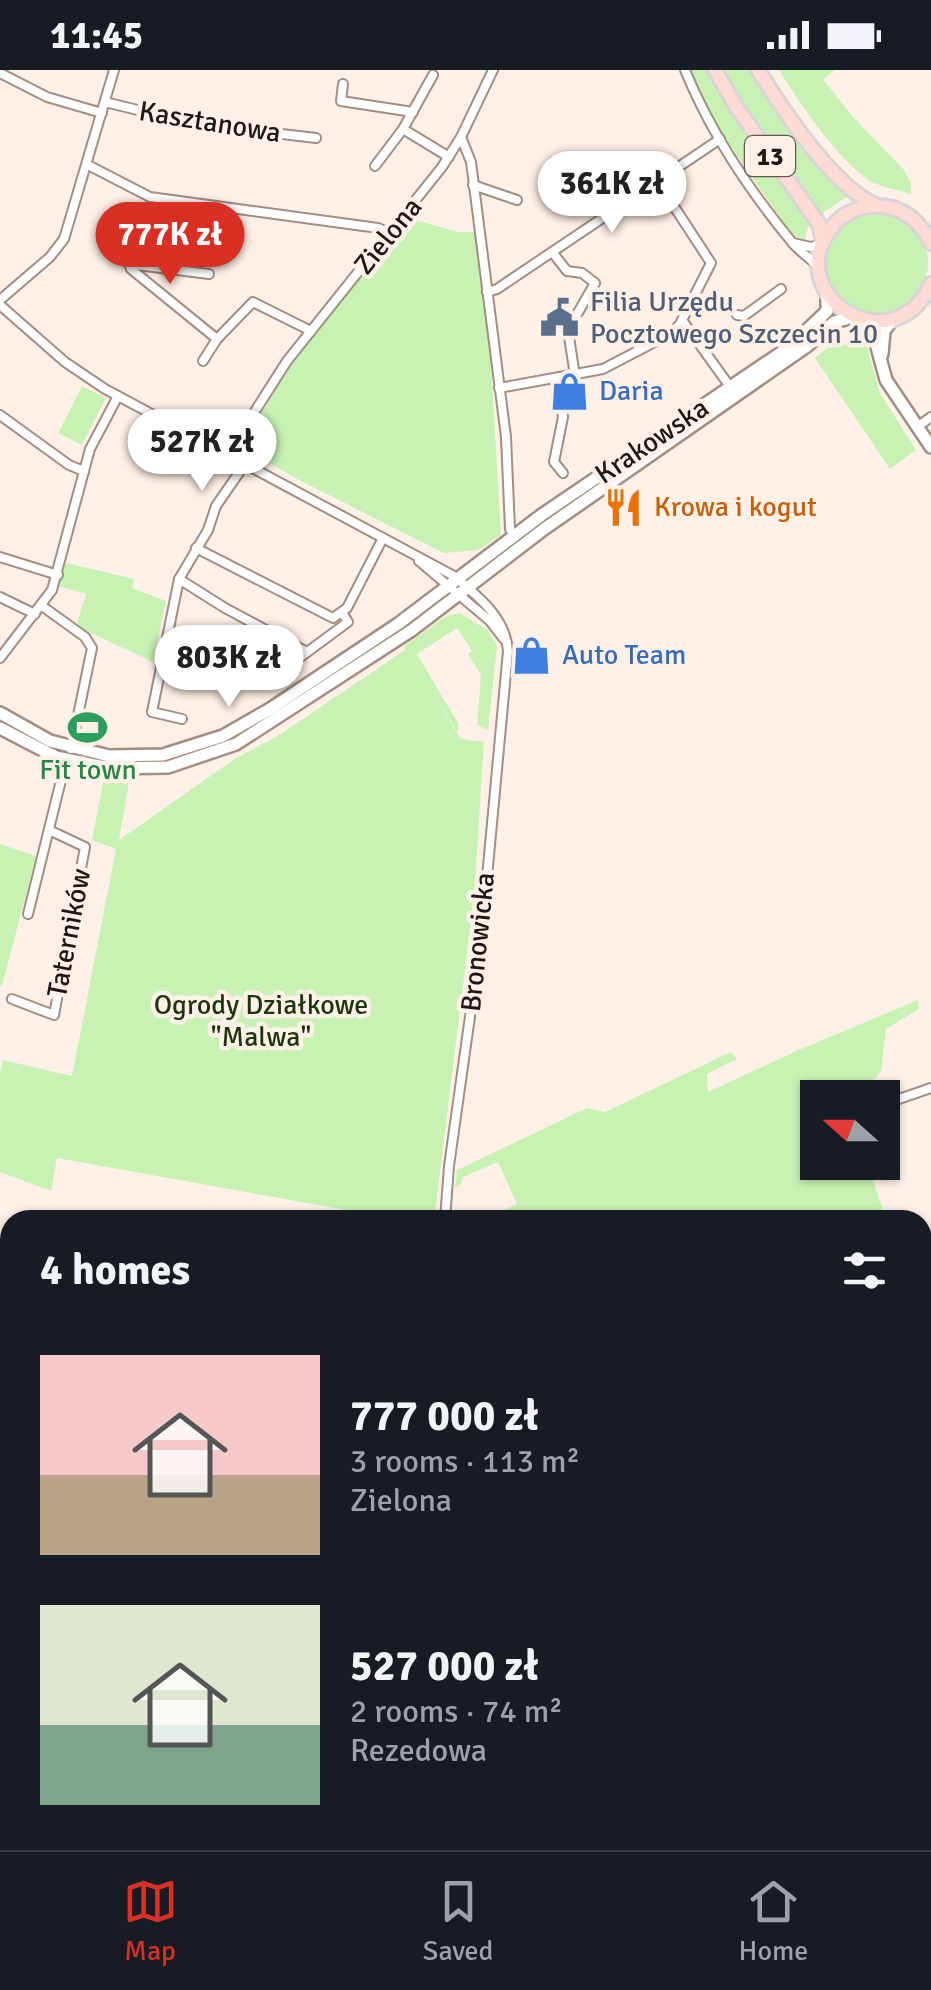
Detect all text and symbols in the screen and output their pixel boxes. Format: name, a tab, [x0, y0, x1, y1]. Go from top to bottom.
text: 11:45	[50, 12, 143, 59]
street label: Kasztanowa	[137, 94, 283, 150]
road number: 13	[745, 136, 795, 176]
pin: 361K zł	[520, 151, 704, 236]
text: 361K zł	[560, 164, 664, 203]
street label: Zielona	[347, 191, 429, 281]
pin: 777K zł	[78, 202, 262, 287]
text: 777K zł	[118, 215, 222, 254]
place label: Filia Urzędu Pocztowego Szczecin 10	[590, 285, 878, 351]
public building icon: Filia Urzędu Pocztowego Szczecin 10	[539, 297, 581, 339]
shop icon: Daria	[548, 370, 590, 412]
place label: Daria	[599, 374, 664, 408]
street label: Krakowska	[589, 391, 715, 491]
pin: 527K zł	[110, 409, 294, 494]
text: 527K zł	[150, 422, 254, 461]
restaurant icon: Krowa i kogut	[603, 486, 645, 528]
place label: Krowa i kogut	[654, 490, 817, 524]
pin: 803K zł	[137, 625, 321, 710]
shop icon: Auto Team	[511, 634, 553, 676]
text: 803K zł	[177, 638, 281, 677]
place label: Auto Team	[562, 638, 686, 672]
sports icon: Fit town	[67, 707, 109, 749]
place label: Fit town	[39, 753, 137, 787]
street label: Taterników	[40, 866, 98, 1000]
street label: Bronowicka	[454, 871, 502, 1013]
park label: Ogrody Działkowe "Malwa"	[154, 988, 368, 1054]
north arrow	[800, 1080, 900, 1180]
map controls	[800, 1080, 900, 1180]
icon: filters	[837, 1243, 892, 1298]
text: 4 homes	[40, 1245, 190, 1296]
text: 777 000 zł	[350, 1391, 539, 1442]
icon: home	[120, 1395, 240, 1515]
text: 3 rooms · 113 m²	[350, 1442, 580, 1481]
text: Zielona	[350, 1481, 452, 1520]
text: 527 000 zł	[350, 1641, 539, 1692]
icon: home	[120, 1645, 240, 1765]
text: 2 rooms · 74 m²	[350, 1692, 563, 1731]
text: Rezedowa	[350, 1731, 487, 1770]
tab: Map	[123, 1874, 178, 1968]
tab: Saved	[423, 1874, 493, 1968]
tab: Home	[739, 1874, 808, 1968]

